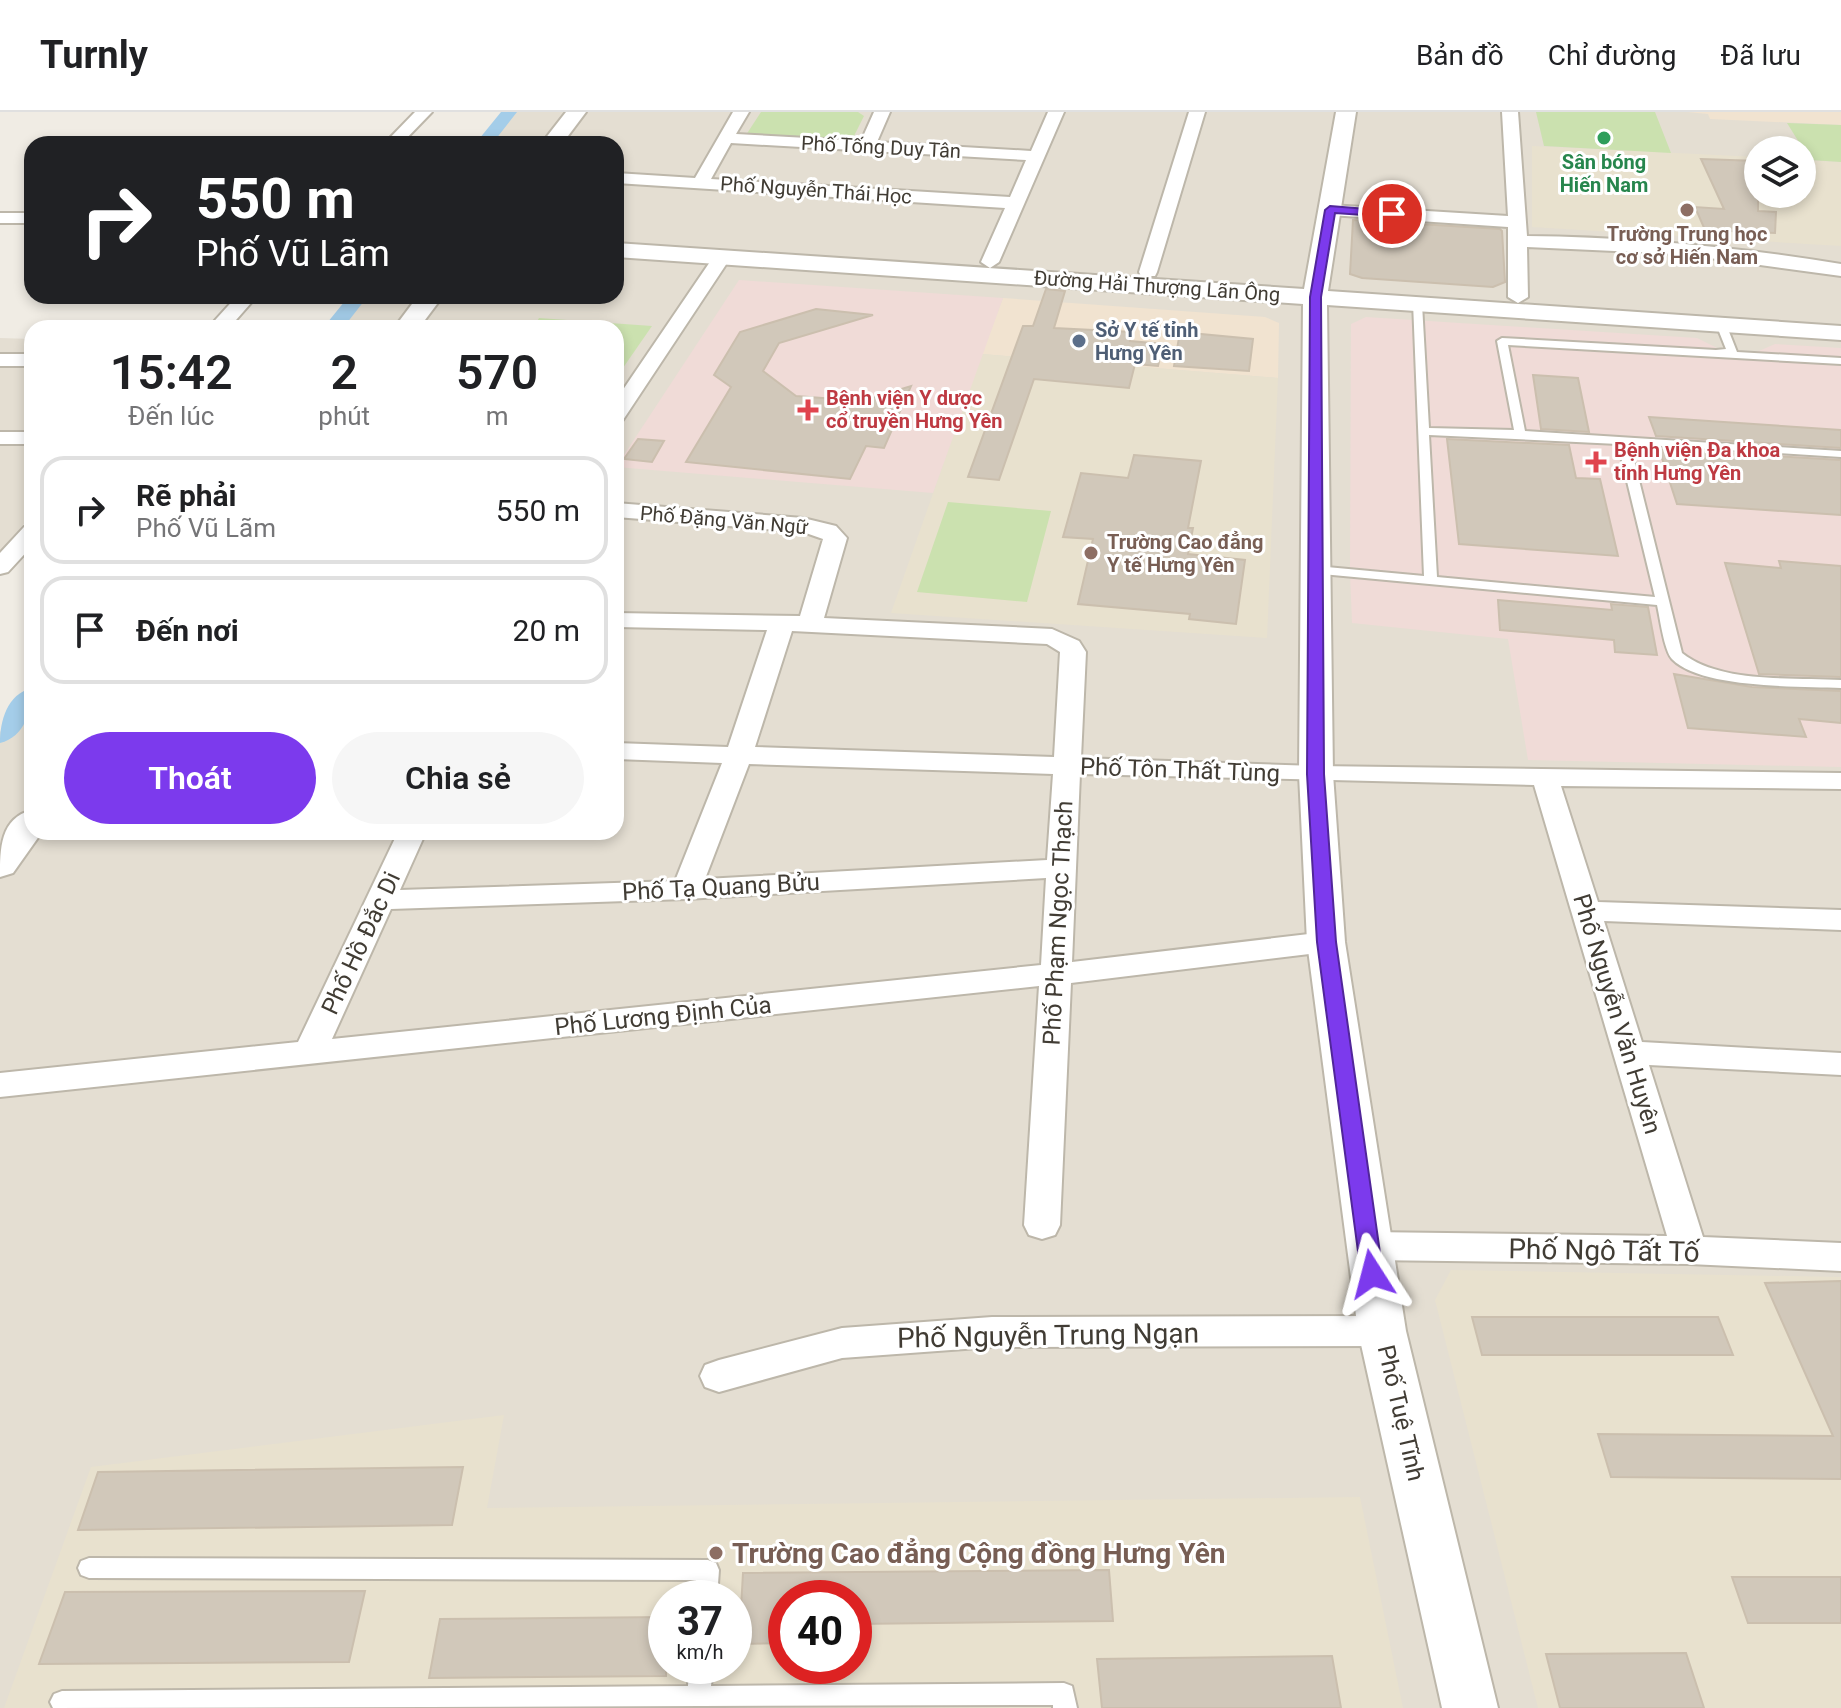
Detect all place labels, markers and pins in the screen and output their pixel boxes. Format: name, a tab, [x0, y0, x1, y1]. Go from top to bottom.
marker: Sân bóng Hiến Nam	[1595, 129, 1613, 147]
place label: Sân bóng Hiến Nam	[1560, 150, 1648, 197]
pin	[1358, 180, 1426, 248]
marker: Trường Trung học cơ sở Hiến Nam	[1678, 201, 1696, 219]
place label: Trường Trung học cơ sở Hiến Nam	[1607, 222, 1767, 269]
place label: Sở Y tế tỉnh Hưng Yên	[1095, 318, 1198, 365]
marker: Sở Y tế tỉnh Hưng Yên	[1070, 332, 1088, 350]
place label: Bệnh viện Y dược cổ truyền Hưng Yên	[826, 386, 1003, 433]
marker: Bệnh viện Y dược cổ truyền Hưng Yên	[797, 399, 819, 421]
place label: Bệnh viện Đa khoa tỉnh Hưng Yên	[1614, 438, 1780, 485]
marker: Bệnh viện Đa khoa tỉnh Hưng Yên	[1585, 451, 1607, 473]
place label: Trường Cao đẳng Y tế Hưng Yên	[1107, 530, 1263, 577]
marker: Trường Cao đẳng Y tế Hưng Yên	[1082, 544, 1100, 562]
place label: Trường Cao đẳng Cộng đồng Hưng Yên	[732, 1537, 1225, 1570]
marker: Trường Cao đẳng Cộng đồng Hưng Yên	[707, 1544, 725, 1562]

